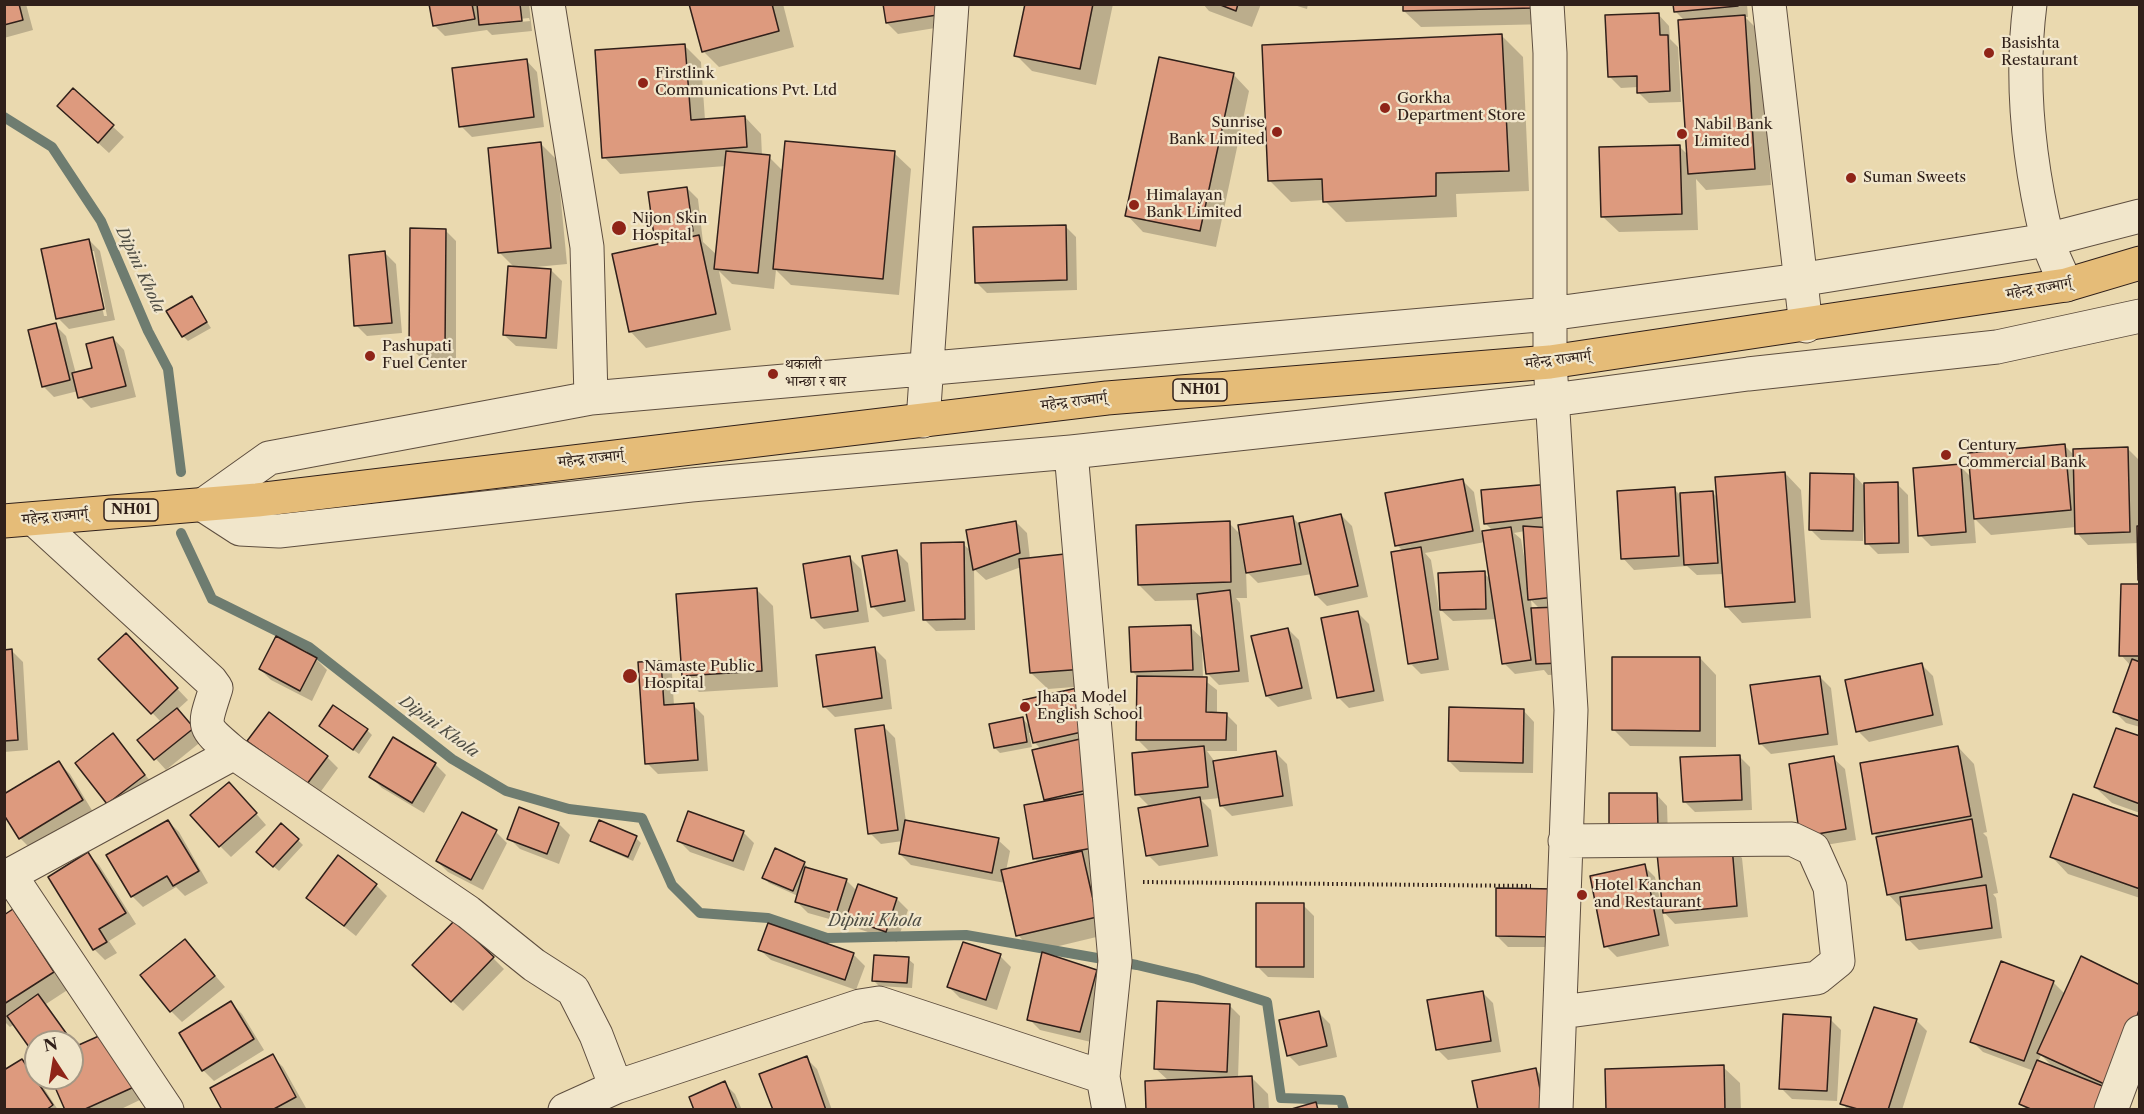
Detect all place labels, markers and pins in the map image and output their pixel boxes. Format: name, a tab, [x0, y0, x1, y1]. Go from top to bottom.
place label: Basishta Restaurant	[2001, 35, 2078, 70]
marker: Basishta Restaurant	[1982, 46, 1996, 60]
place label: Firstlink Communications Pvt. Ltd	[655, 65, 837, 100]
marker: Firstlink Communications Pvt. Ltd	[636, 76, 650, 90]
place label: Gorkha Department Store	[1397, 90, 1525, 125]
marker: Gorkha Department Store	[1378, 101, 1392, 115]
place label: Sunrise Bank Limited	[1169, 114, 1265, 149]
place label: Nabil Bank Limited	[1694, 116, 1772, 151]
marker: Sunrise Bank Limited	[1270, 125, 1284, 139]
marker: Nabil Bank Limited	[1675, 127, 1689, 141]
place label: Suman Sweets	[1863, 169, 1966, 187]
marker: Suman Sweets	[1844, 171, 1858, 185]
place label: Himalayan Bank Limited	[1146, 187, 1242, 222]
marker: Himalayan Bank Limited	[1127, 198, 1141, 212]
place label: Nijon Skin Hospital	[632, 210, 707, 245]
marker: Nijon Skin Hospital	[610, 219, 628, 237]
place label: Pashupati Fuel Center	[382, 338, 467, 373]
marker: Pashupati Fuel Center	[363, 349, 377, 363]
place label: थकाली भान्छा र बार	[785, 356, 846, 391]
marker: थकाली भान्छा र बार	[766, 367, 780, 381]
place label: Century Commercial Bank	[1958, 437, 2086, 472]
marker: Century Commercial Bank	[1939, 448, 1953, 462]
place label: Namaste Public Hospital	[644, 658, 755, 693]
marker: Namaste Public Hospital	[621, 667, 639, 685]
place label: Jhapa Model English School	[1037, 689, 1143, 724]
marker: Jhapa Model English School	[1018, 700, 1032, 714]
place label: Hotel Kanchan and Restaurant	[1594, 877, 1701, 912]
marker: Hotel Kanchan and Restaurant	[1575, 888, 1589, 902]

